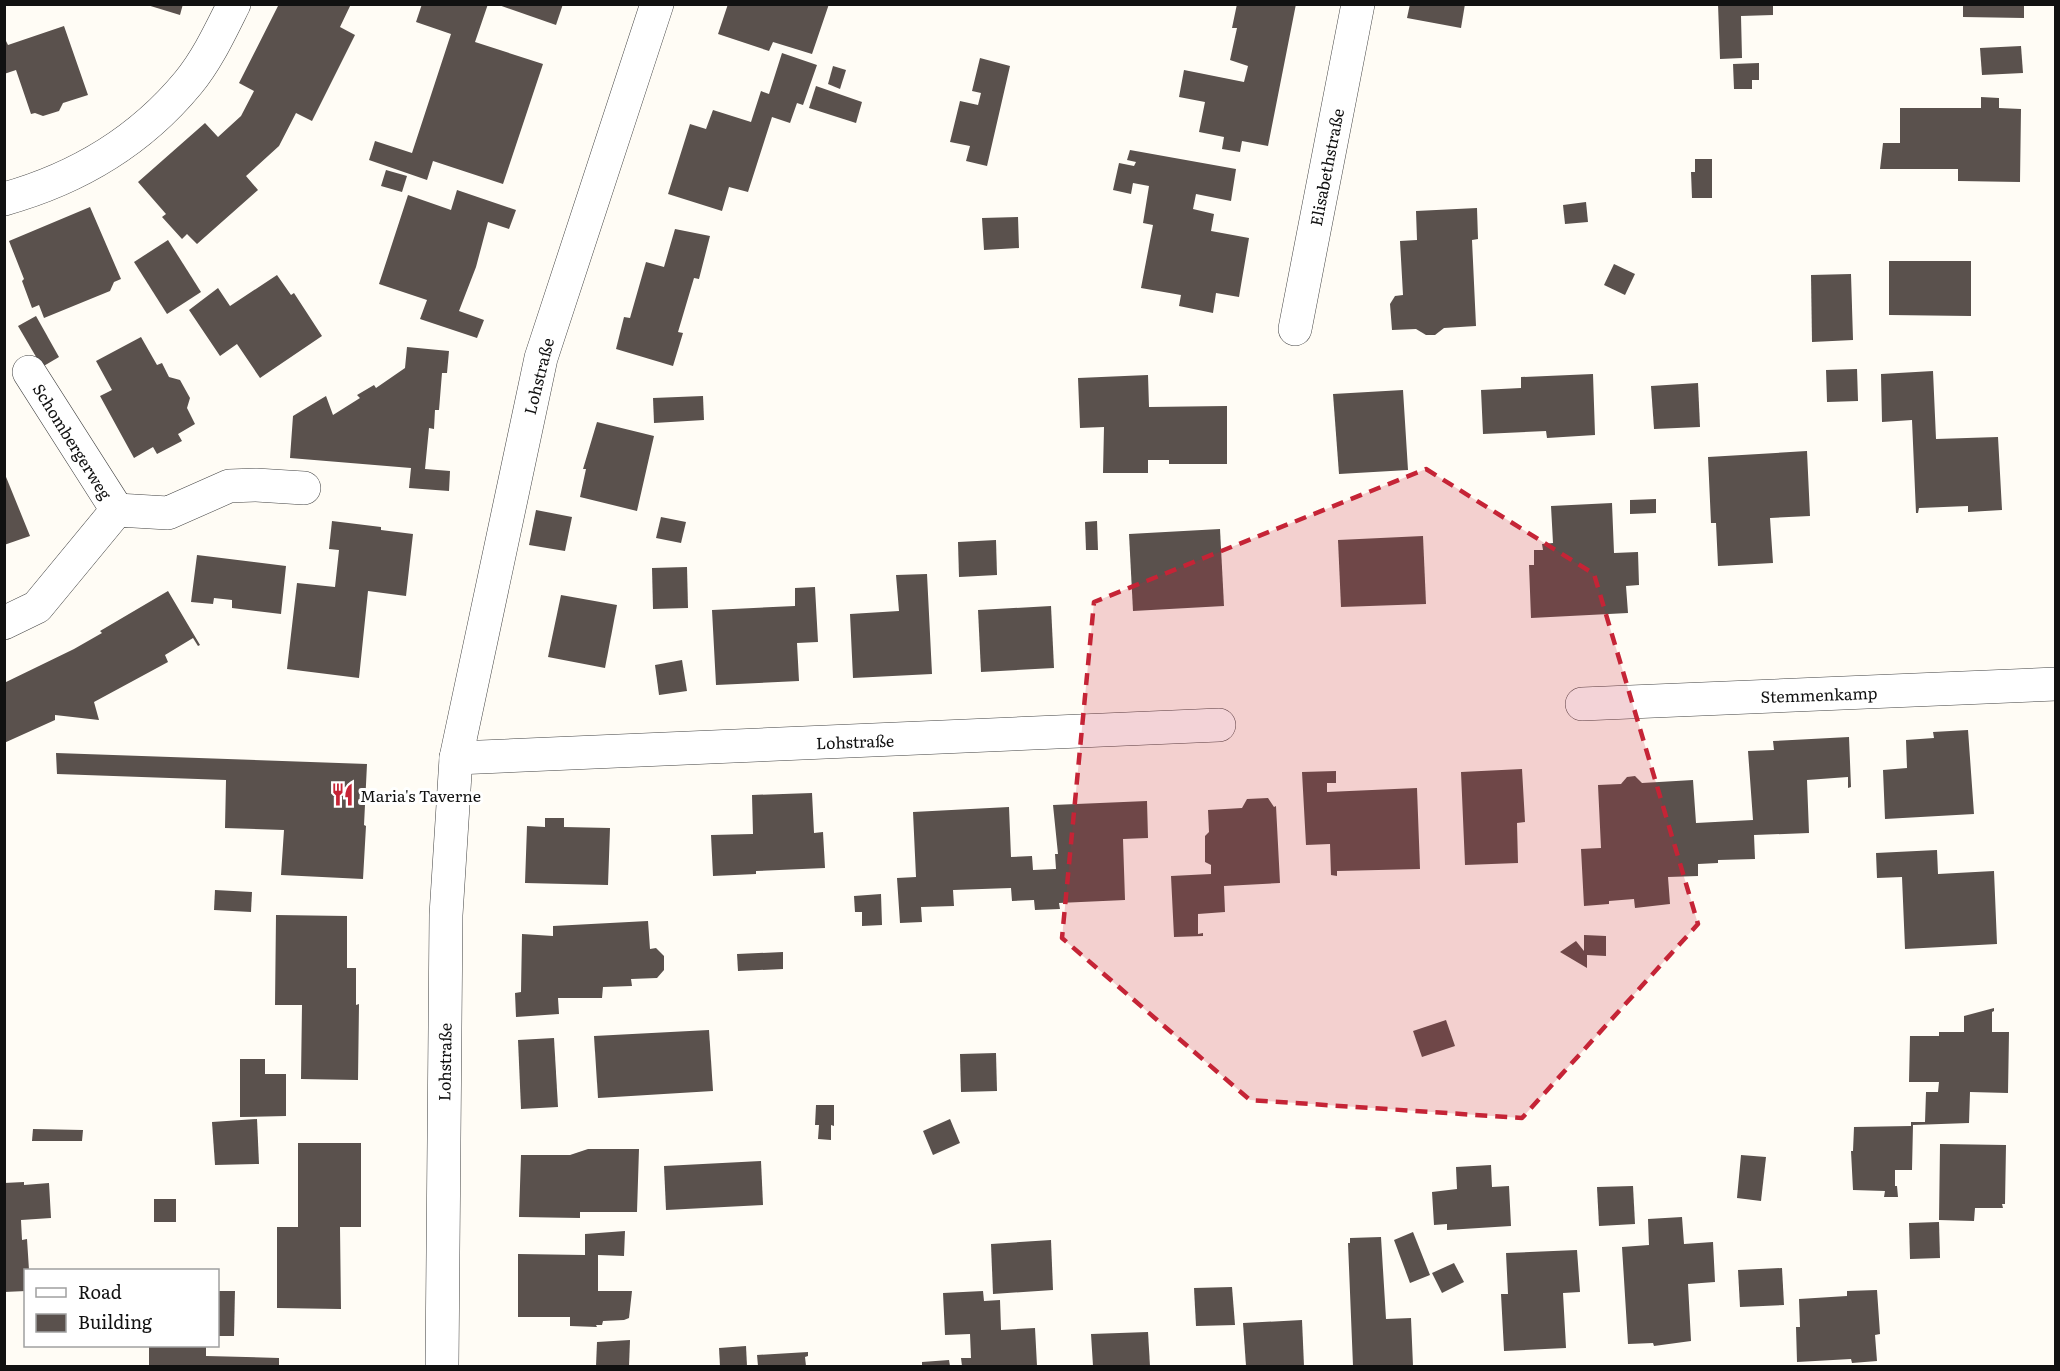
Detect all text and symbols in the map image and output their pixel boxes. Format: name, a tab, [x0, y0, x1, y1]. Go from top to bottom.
street label: Elisabethstraße	[1303, 106, 1349, 228]
street label: Lohstraße	[517, 335, 559, 417]
street label: Schombergerweg	[28, 378, 118, 504]
street label: Stemmenkamp	[1760, 680, 1878, 708]
street label: Lohstraße	[815, 728, 895, 754]
restaurant icon: Maria's Taverne	[329, 782, 355, 808]
place label: Maria's Taverne	[360, 783, 481, 807]
street label: Lohstraße	[431, 1023, 457, 1101]
legend	[24, 1269, 219, 1347]
text: Road	[78, 1278, 122, 1305]
text: Building	[78, 1308, 153, 1335]

